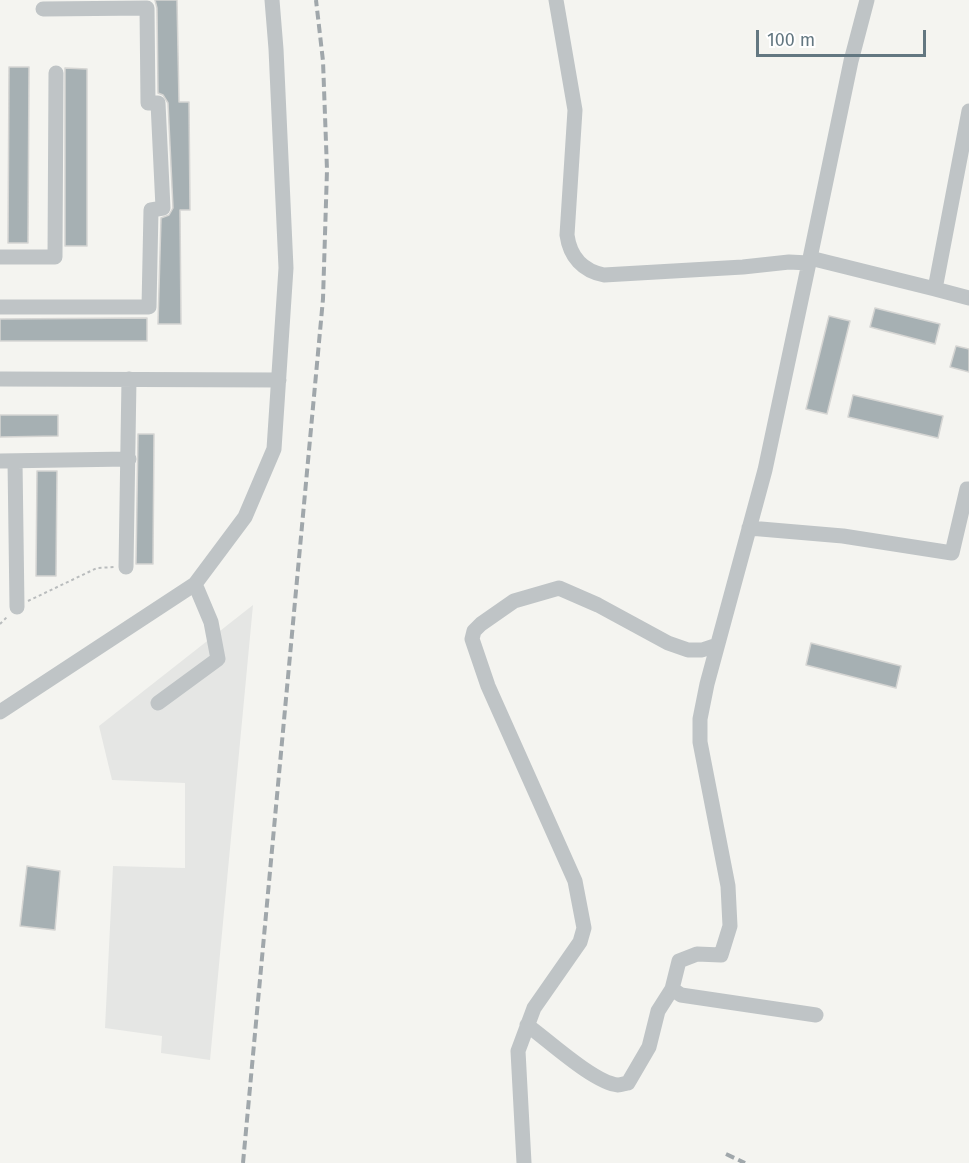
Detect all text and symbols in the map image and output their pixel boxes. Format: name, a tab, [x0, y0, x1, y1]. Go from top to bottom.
scale bar	[759, 18, 928, 56]
text: 100 m	[767, 29, 815, 51]

